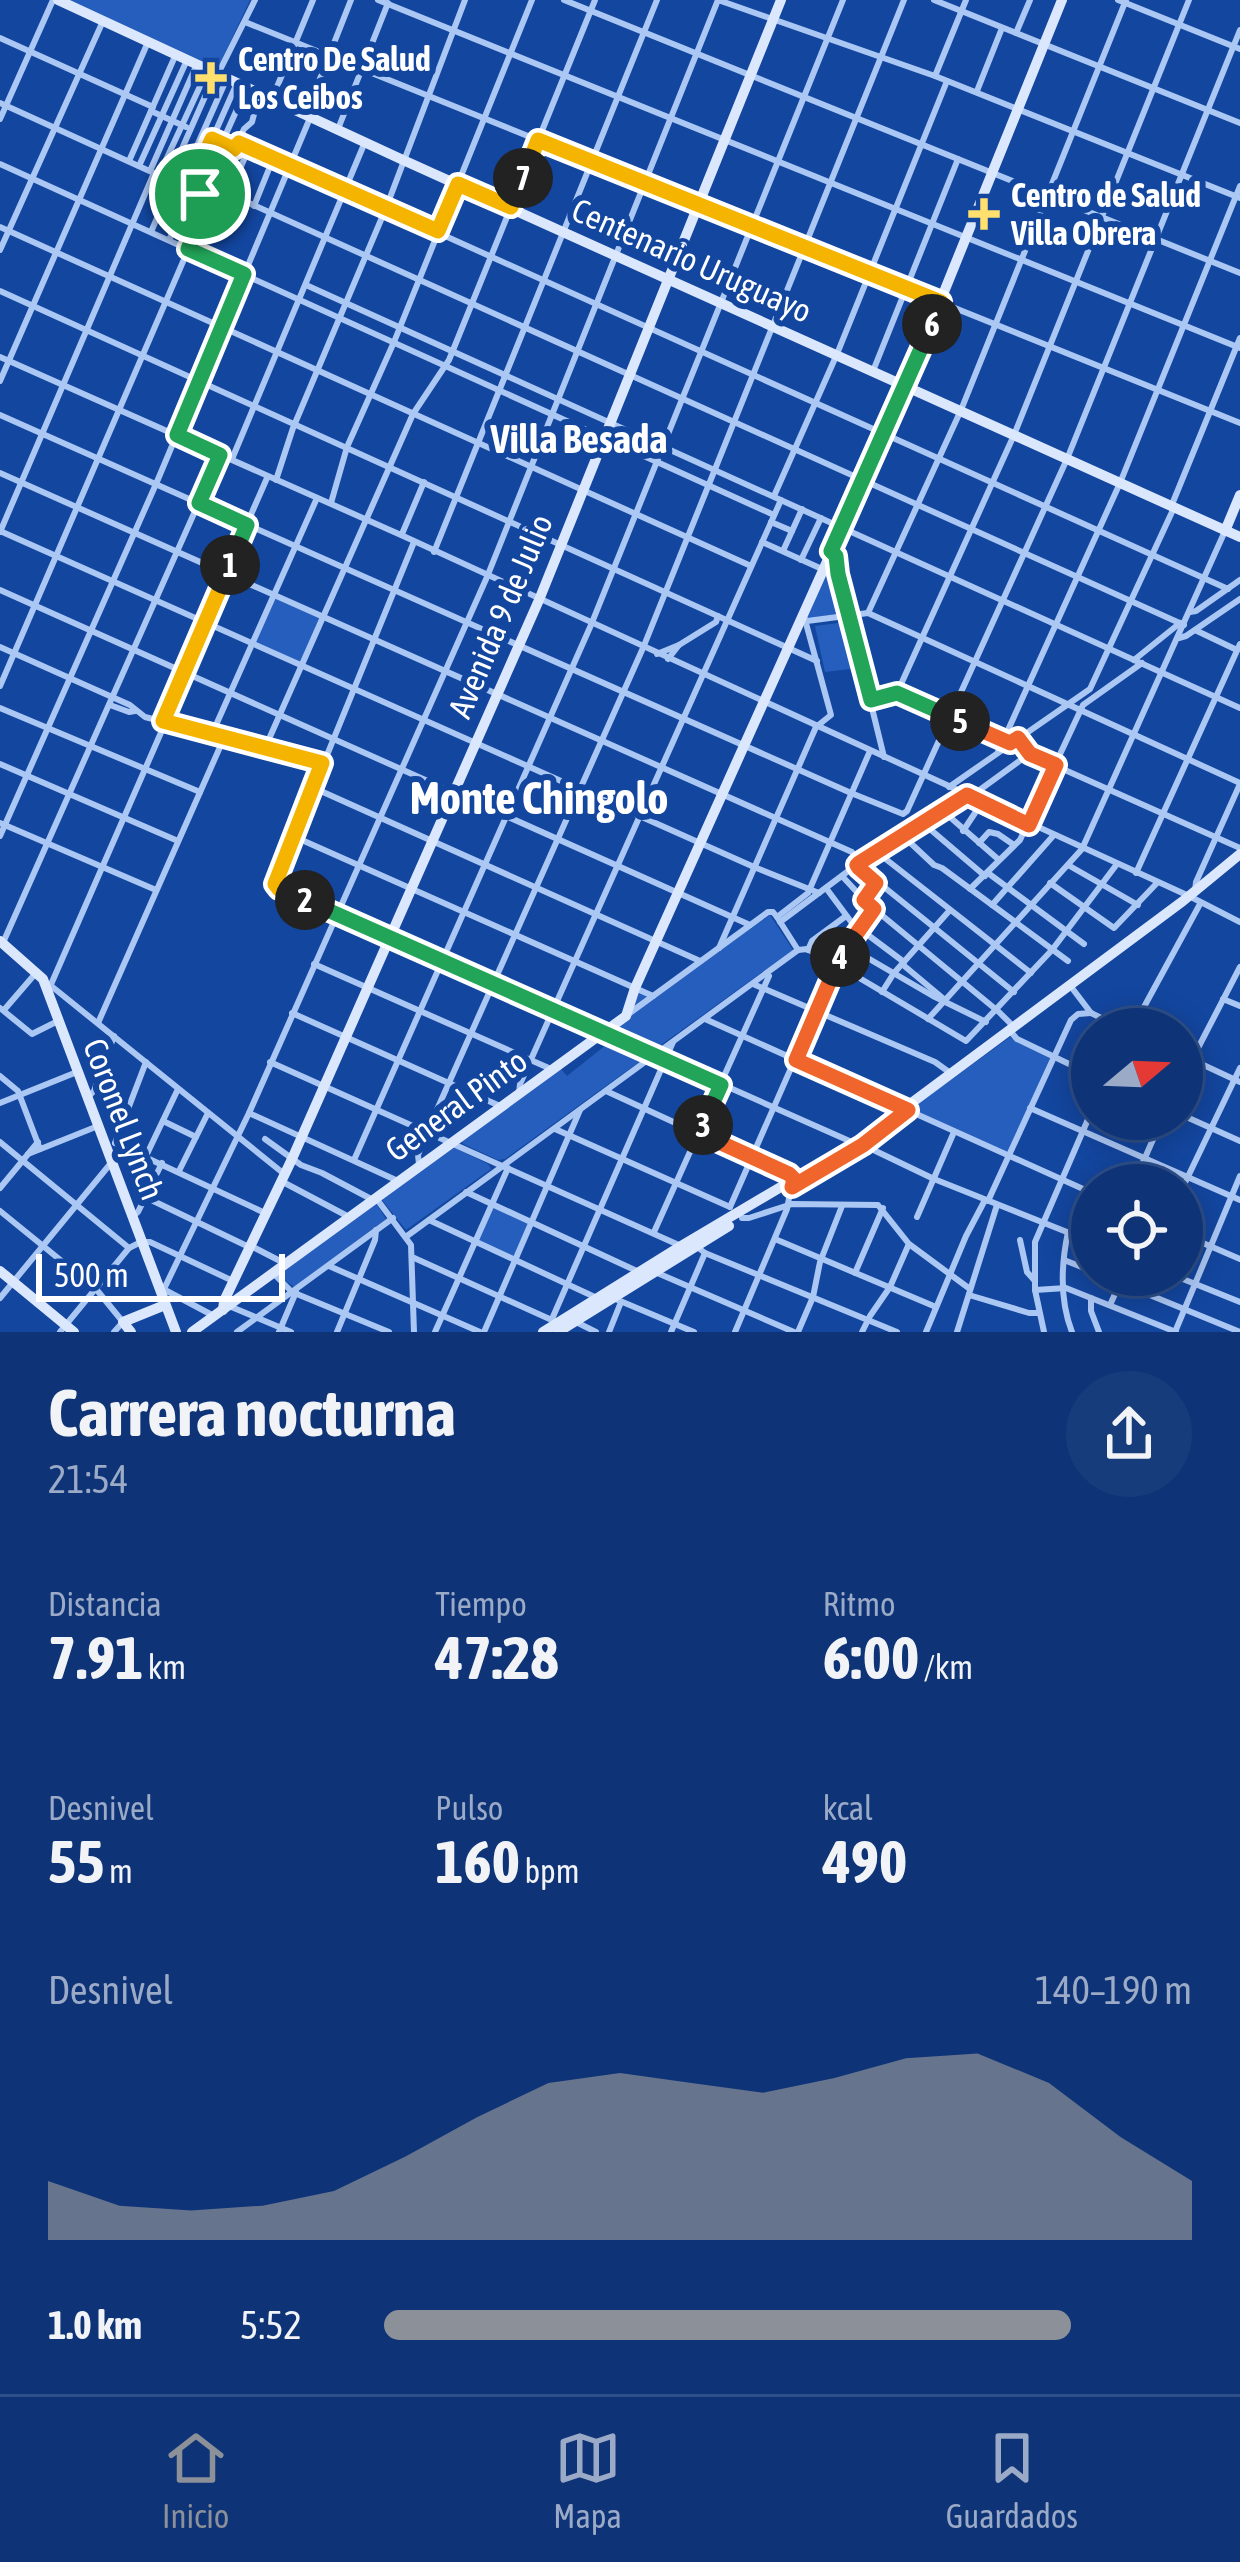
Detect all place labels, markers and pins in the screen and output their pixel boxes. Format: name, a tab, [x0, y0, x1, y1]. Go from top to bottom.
place label: Centro De Salud Los Ceibos	[238, 40, 431, 116]
marker: Centro De Salud Los Ceibos	[195, 62, 227, 94]
pin	[149, 143, 251, 245]
pin: 7	[493, 148, 553, 208]
place label: Centro de Salud Villa Obrera	[1010, 176, 1201, 252]
marker: Centro de Salud Villa Obrera	[968, 198, 1000, 230]
pin: 6	[902, 294, 962, 354]
pin: 1	[200, 535, 260, 595]
pin: 5	[930, 691, 990, 751]
pin: 2	[275, 870, 335, 930]
pin: 4	[810, 927, 870, 987]
pin: 3	[673, 1095, 733, 1155]

